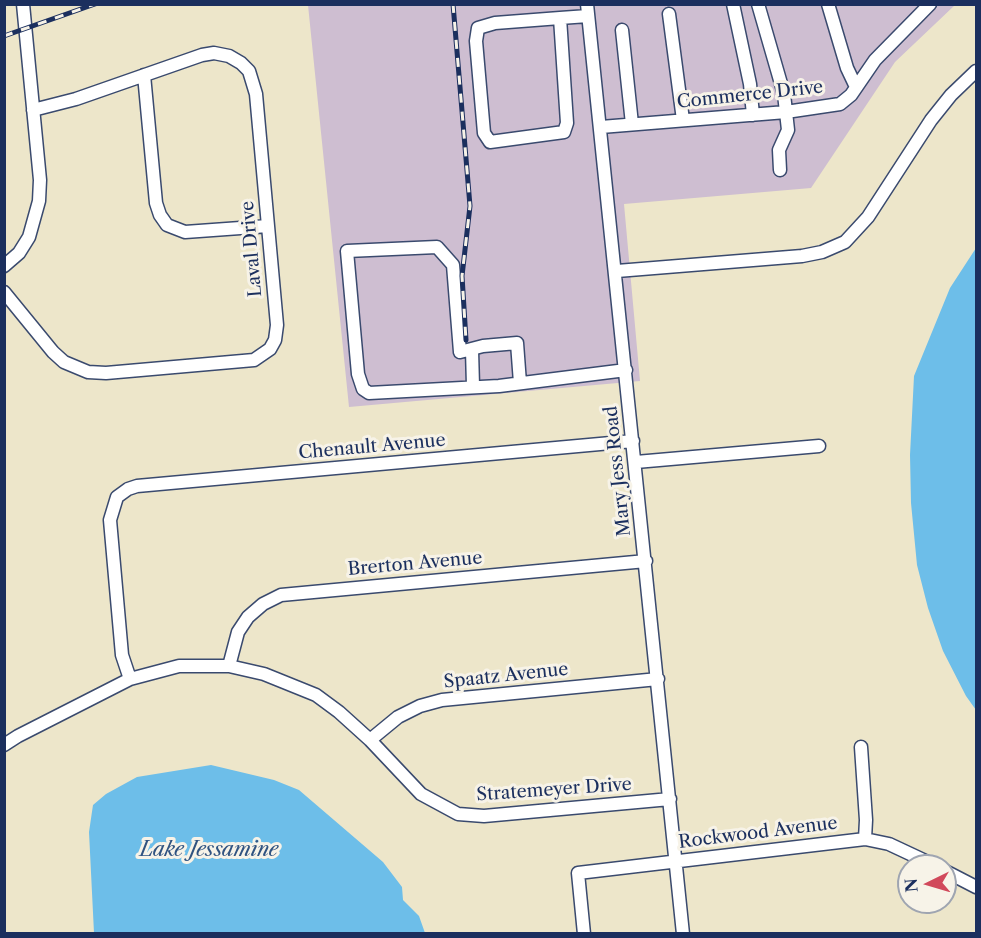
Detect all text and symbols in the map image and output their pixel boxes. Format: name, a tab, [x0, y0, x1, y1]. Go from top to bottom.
street label: Commerce Drive	[676, 77, 824, 113]
street label: Laval Drive	[237, 200, 267, 298]
street label: Mary Jess Road	[600, 405, 636, 537]
street label: Chenault Avenue	[298, 430, 446, 464]
street label: Brerton Avenue	[347, 547, 483, 581]
street label: Spaatz Avenue	[443, 659, 569, 693]
street label: Stratemeyer Drive	[476, 774, 632, 806]
street label: Rockwood Avenue	[677, 813, 839, 853]
water label: Lake Jessamine	[140, 838, 278, 862]
north arrow	[897, 854, 957, 914]
text: N	[900, 878, 922, 893]

